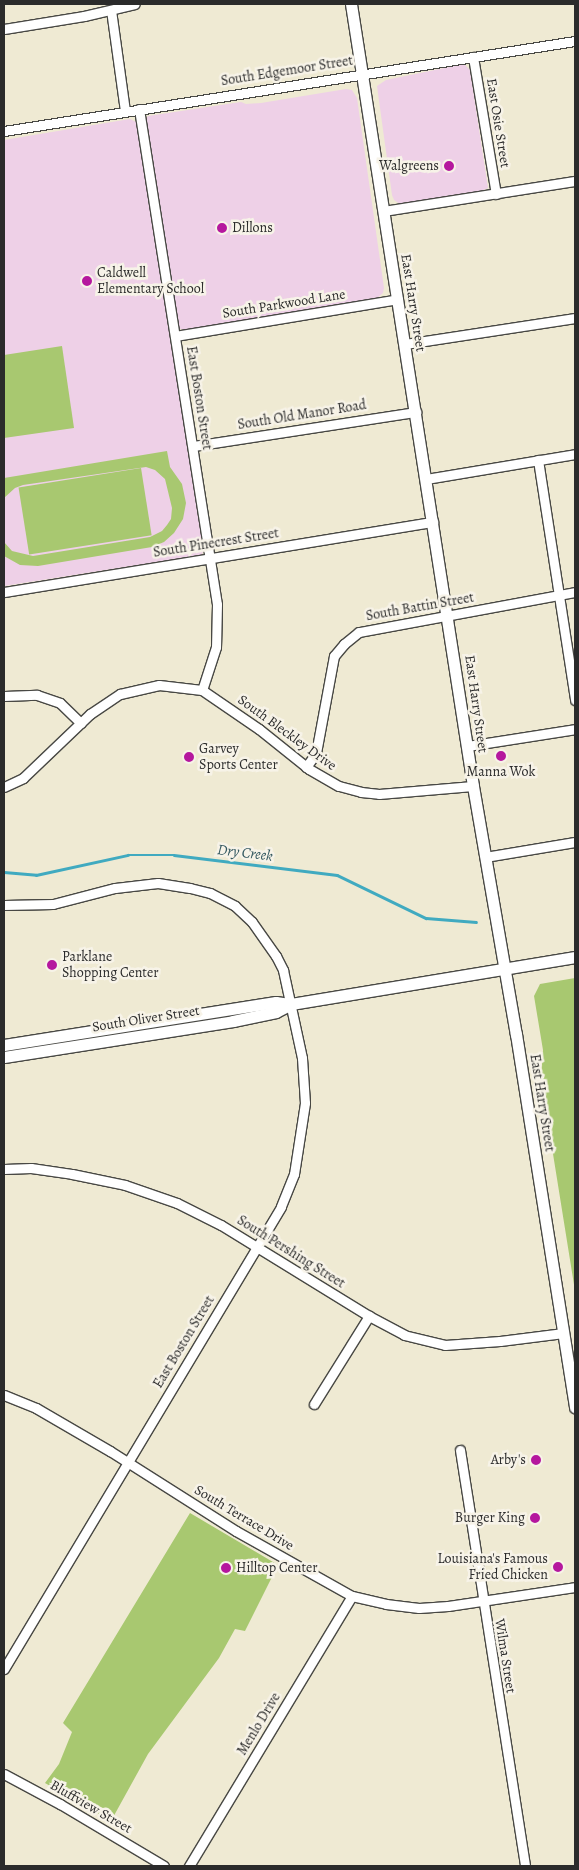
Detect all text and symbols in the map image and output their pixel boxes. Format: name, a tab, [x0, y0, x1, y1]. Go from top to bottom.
street label: South Edgemoor Street	[220, 52, 354, 90]
street label: East Osie Street	[483, 77, 513, 169]
place label: Walgreens	[379, 158, 439, 174]
marker: Walgreens	[443, 160, 455, 172]
place label: Dillons	[232, 220, 273, 236]
marker: Dillons	[216, 222, 228, 234]
street label: East Harry Street	[397, 253, 429, 353]
place label: Caldwell Elementary School	[97, 265, 204, 298]
marker: Caldwell Elementary School	[81, 275, 93, 287]
street label: South Parkwood Lane	[221, 286, 347, 322]
street label: East Boston Street	[183, 345, 215, 451]
street label: South Old Manor Road	[236, 397, 368, 433]
street label: South Pinecrest Street	[152, 525, 280, 561]
street label: South Battin Street	[365, 589, 475, 625]
street label: East Harry Street	[461, 654, 491, 754]
street label: South Bleckley Drive	[234, 692, 340, 774]
place label: Garvey Sports Center	[199, 741, 278, 774]
marker: Manna Wok	[495, 750, 507, 762]
marker: Garvey Sports Center	[183, 751, 195, 763]
place label: Manna Wok	[467, 764, 535, 780]
water label: Dry Creek	[216, 841, 274, 865]
place label: Parklane Shopping Center	[62, 949, 159, 982]
marker: Parklane Shopping Center	[46, 959, 58, 971]
street label: South Oliver Street	[91, 1002, 201, 1036]
street label: East Harry Street	[526, 1053, 558, 1153]
street label: South Pershing Street	[234, 1212, 348, 1292]
street label: East Boston Street	[150, 1293, 218, 1391]
place label: Arby's	[491, 1452, 526, 1468]
marker: Arby's	[530, 1454, 542, 1466]
street label: South Terrace Drive	[191, 1482, 297, 1554]
place label: Burger King	[455, 1510, 525, 1526]
marker: Burger King	[529, 1512, 541, 1524]
place label: Louisiana's Famous Fried Chicken	[437, 1551, 548, 1584]
place label: Hilltop Center	[236, 1560, 318, 1576]
marker: Louisiana's Famous Fried Chicken	[552, 1561, 564, 1573]
marker: Hilltop Center	[220, 1562, 232, 1574]
street label: Wilma Street	[491, 1618, 519, 1694]
street label: Menlo Drive	[234, 1690, 284, 1758]
street label: Bluffview Street	[47, 1777, 135, 1837]

